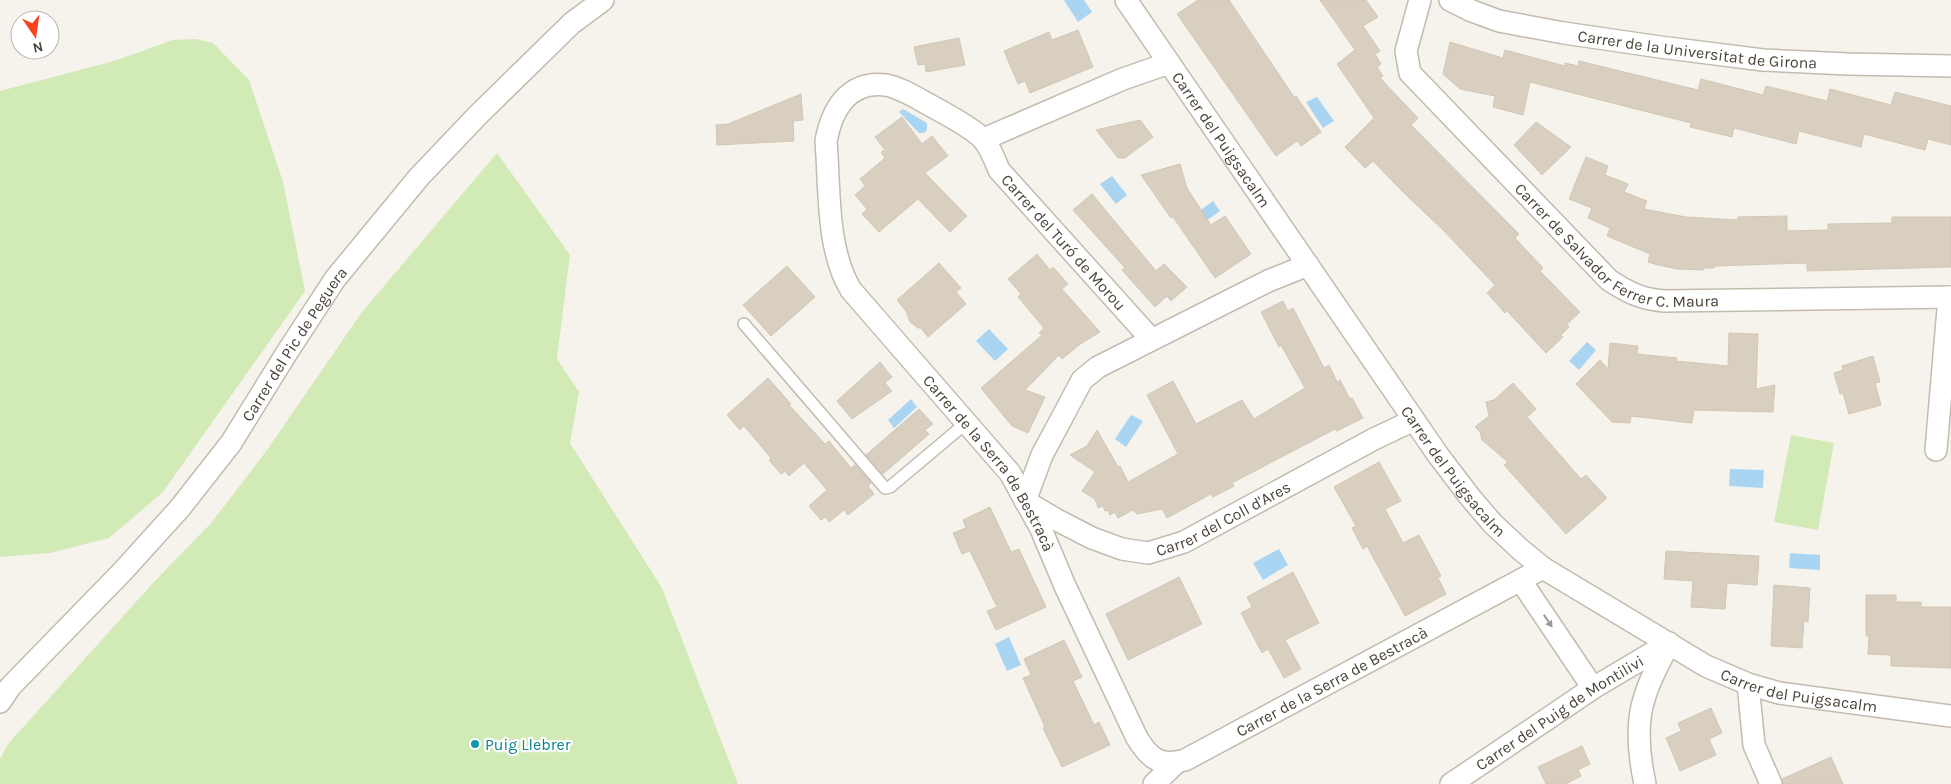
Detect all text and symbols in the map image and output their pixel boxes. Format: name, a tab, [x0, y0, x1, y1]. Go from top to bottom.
north arrow	[10, 10, 60, 60]
street label: Carrer de la Universitat de Girona	[1576, 26, 1818, 73]
text: N	[31, 38, 45, 57]
street label: Carrer del Puigsacalm	[1168, 68, 1274, 211]
street label: Carrer del Turó de Morou	[997, 170, 1130, 314]
street label: Carrer de Salvador Ferrer C. Maura	[1511, 179, 1719, 311]
street label: Carrer del Pic de Peguera	[238, 263, 351, 425]
street label: Carrer de la Serra de Bestracà	[919, 371, 1058, 554]
street label: Carrer del Puigsacalm	[1397, 402, 1509, 541]
street label: Carrer del Coll d'Ares	[1154, 477, 1294, 560]
one-way arrow	[1543, 614, 1553, 628]
street label: Carrer de la Serra de Bestracà	[1233, 623, 1431, 741]
street label: Carrer del Puig de Montilivi	[1472, 651, 1647, 775]
street label: Carrer del Puigsacalm	[1718, 664, 1879, 716]
place label: Puig Llebrer	[485, 735, 571, 754]
marker: Puig Llebrer	[469, 738, 481, 750]

